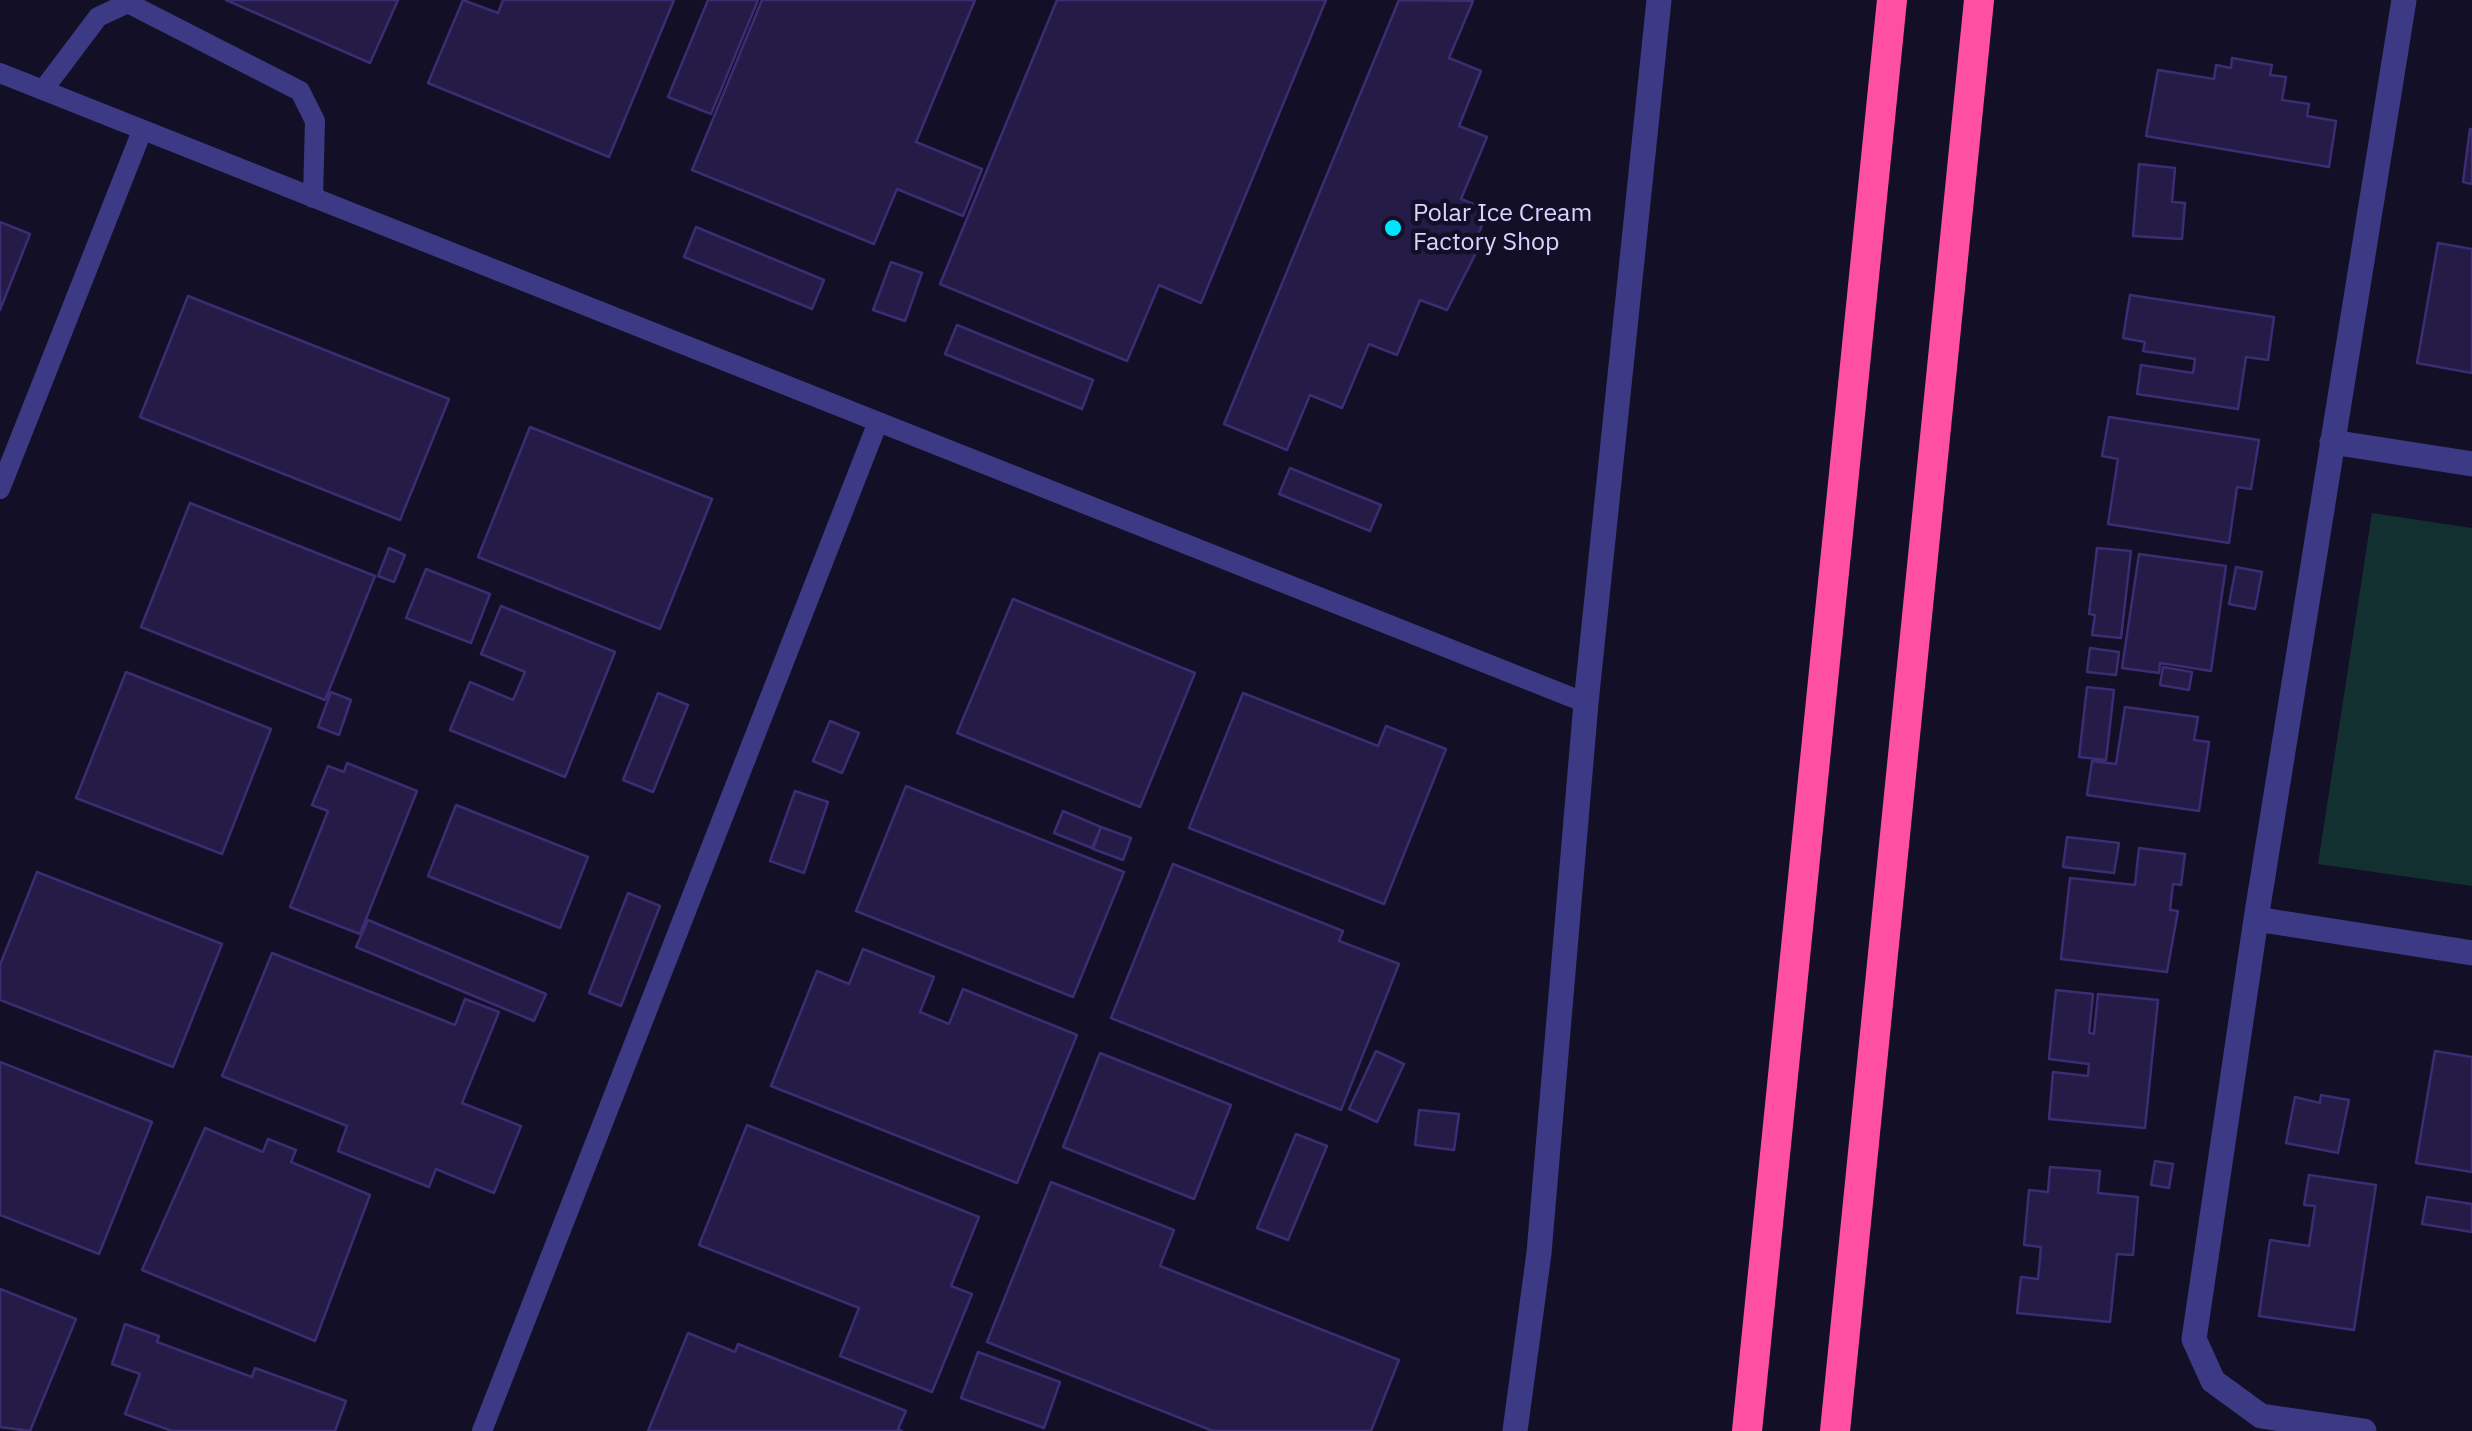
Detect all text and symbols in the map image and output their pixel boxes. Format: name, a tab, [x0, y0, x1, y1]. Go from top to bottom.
place label: Polar Ice Cream Factory Shop	[1413, 199, 1592, 258]
marker: Polar Ice Cream Factory Shop	[1382, 217, 1404, 239]

